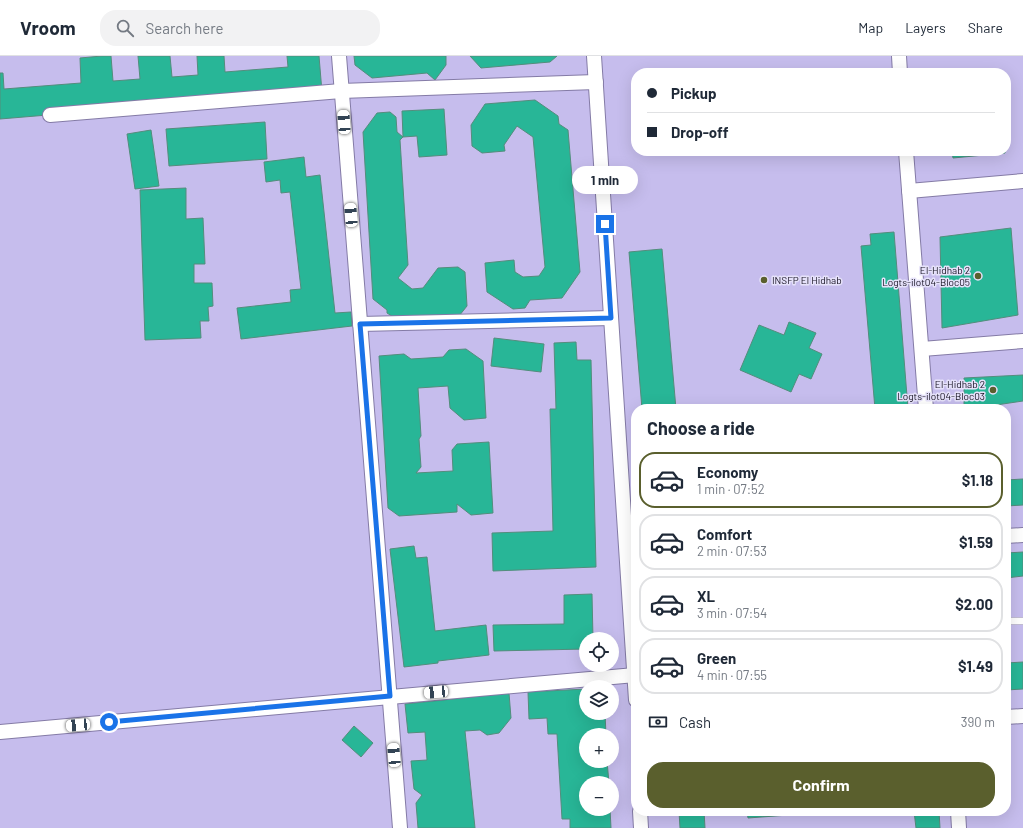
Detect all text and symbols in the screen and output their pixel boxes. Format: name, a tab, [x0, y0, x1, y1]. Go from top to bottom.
search box	[100, 10, 380, 46]
text: Vroom	[20, 16, 76, 39]
icon: search	[114, 17, 136, 39]
text: Search here	[146, 19, 224, 37]
text: Map	[858, 19, 883, 36]
text: Layers	[905, 19, 946, 36]
text: Share	[968, 19, 1003, 36]
text: Pickup	[671, 84, 717, 102]
car	[337, 110, 351, 134]
text: Drop-off	[671, 123, 729, 141]
callout: 1 min	[572, 166, 638, 194]
text: 1 min	[591, 172, 619, 188]
car	[344, 203, 358, 227]
route end	[596, 215, 614, 233]
place label: El-Hidhab 2 Logts-ilot04-Bloc05	[882, 264, 970, 288]
marker: El-Hidhab 2 Logts-ilot04-Bloc05	[973, 271, 983, 281]
place label: INSFP El Hidhab	[772, 274, 842, 286]
marker: INSFP El Hidhab	[759, 275, 769, 285]
place label: El-Hidhab 2 Logts-ilot04-Bloc03	[897, 378, 985, 402]
marker: El-Hidhab 2 Logts-ilot04-Bloc03	[988, 385, 998, 395]
text: Choose a ride	[647, 417, 755, 439]
icon: car	[649, 462, 685, 498]
text: Economy	[697, 463, 758, 481]
text: $1.18	[962, 471, 993, 489]
text: 1 min · 07:52	[697, 481, 765, 497]
icon: car	[649, 524, 685, 560]
text: Comfort	[697, 525, 752, 543]
text: $1.59	[959, 533, 993, 551]
text: 2 min · 07:53	[697, 543, 767, 559]
icon: car	[649, 586, 685, 622]
text: XL	[697, 587, 715, 605]
text: $2.00	[955, 595, 993, 613]
text: 3 min · 07:54	[697, 605, 767, 621]
map controls	[579, 632, 619, 816]
button: locate	[579, 632, 619, 672]
icon: car	[649, 648, 685, 684]
text: Green	[697, 649, 736, 667]
text: $1.49	[958, 657, 993, 675]
text: 4 min · 07:55	[697, 667, 767, 683]
button: layers	[579, 680, 619, 720]
car	[424, 685, 448, 699]
icon: cash	[647, 711, 669, 733]
route start	[100, 713, 118, 731]
text: Cash	[679, 713, 711, 731]
text: 390 m	[961, 714, 995, 730]
car	[66, 718, 90, 732]
button: +	[579, 728, 619, 768]
car	[387, 743, 401, 767]
button: Confirm	[647, 762, 995, 808]
button: −	[579, 776, 619, 816]

